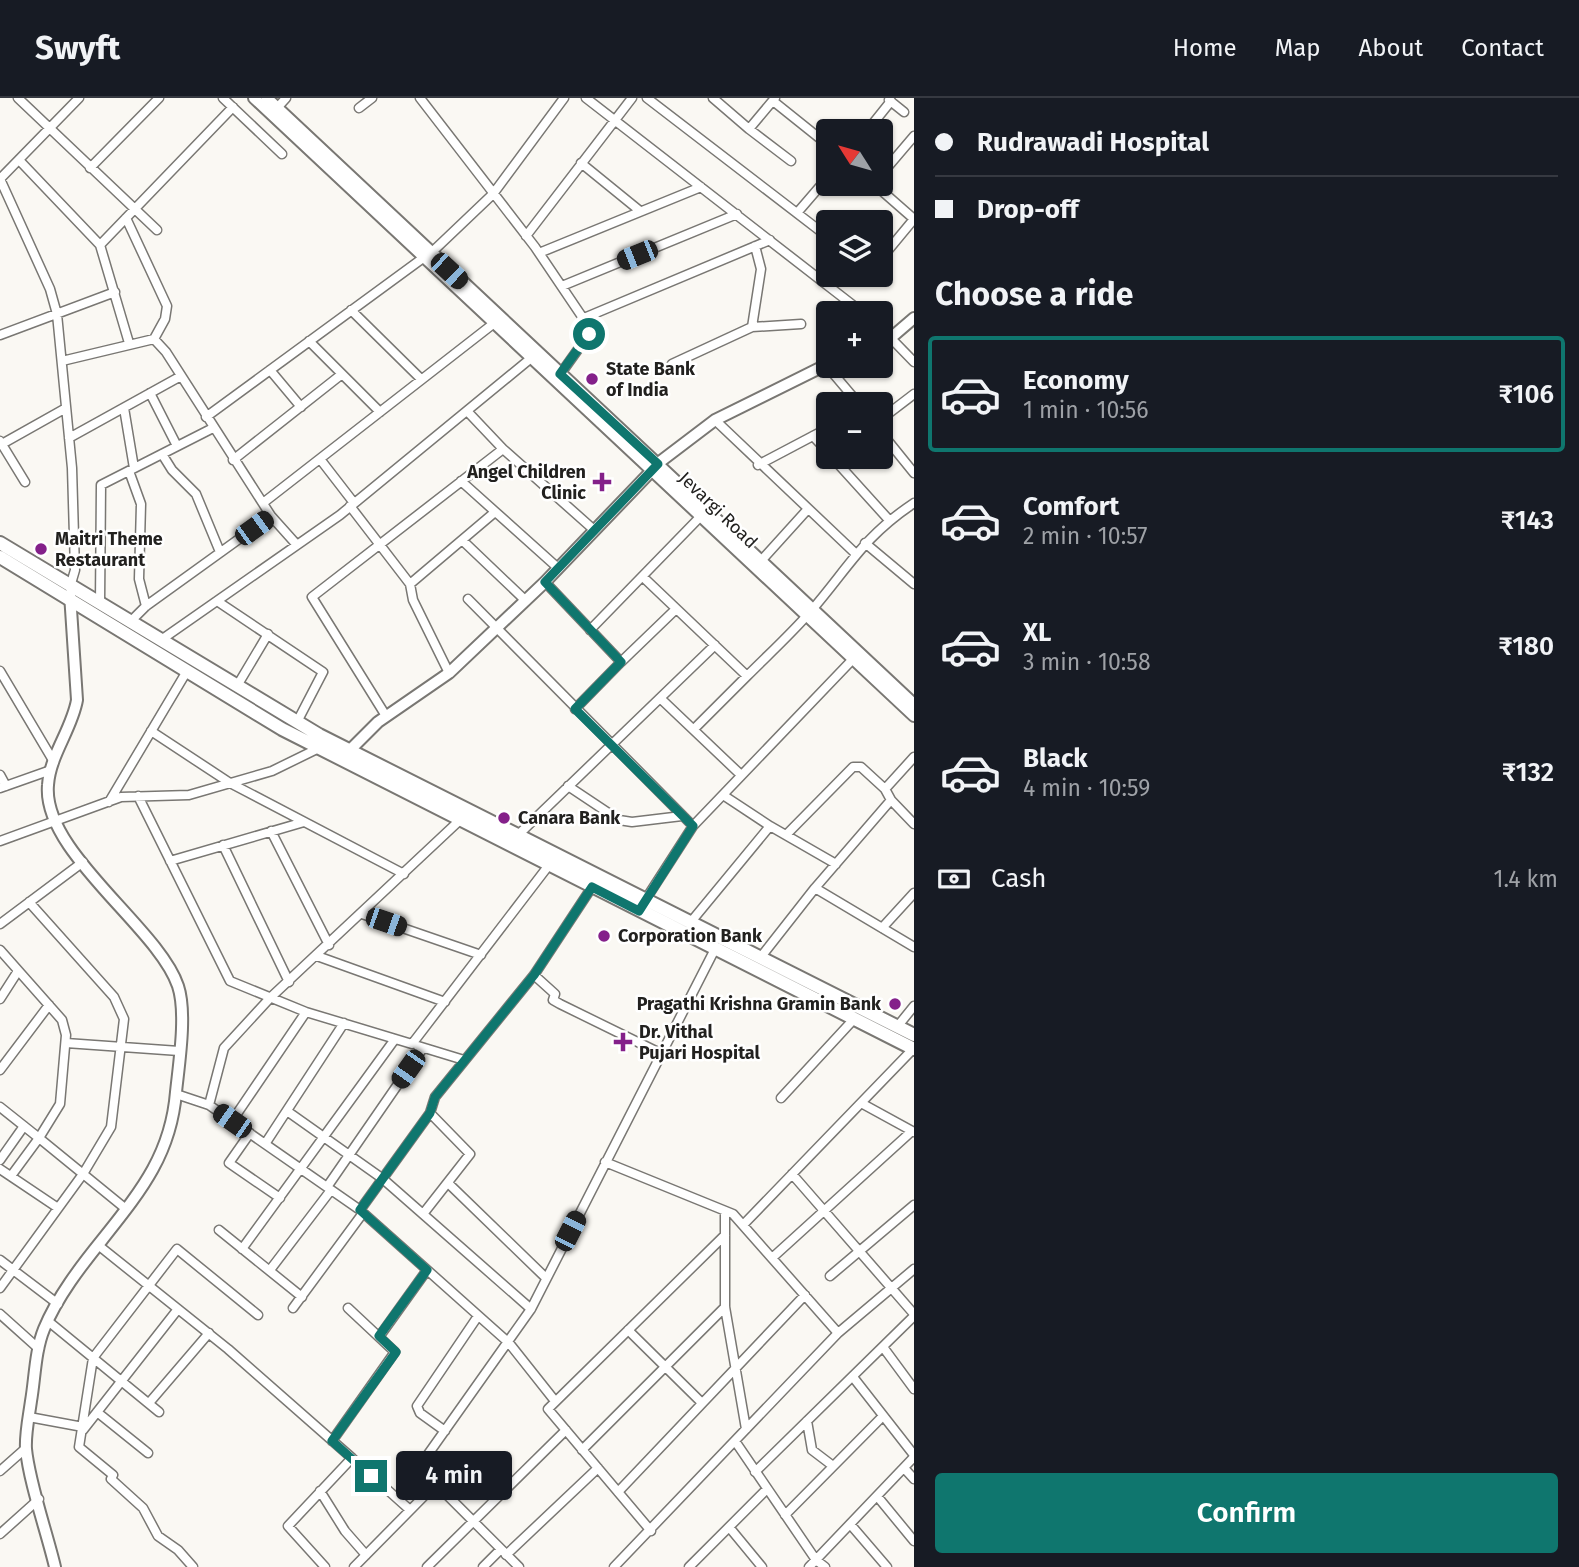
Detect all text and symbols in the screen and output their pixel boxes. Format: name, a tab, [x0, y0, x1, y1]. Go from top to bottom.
text: Swyft	[35, 28, 120, 68]
text: Home	[1173, 34, 1237, 62]
text: Map	[1275, 34, 1321, 62]
text: About	[1359, 34, 1423, 62]
text: Contact	[1461, 34, 1544, 62]
north arrow	[816, 119, 892, 196]
map controls	[816, 119, 893, 469]
text: Rudrawadi Hospital	[977, 127, 1209, 158]
text: Drop-off	[977, 194, 1079, 225]
button: layers	[816, 210, 893, 287]
car	[614, 237, 661, 273]
car	[427, 249, 472, 293]
text: Choose a ride	[935, 275, 1133, 313]
button: +	[816, 301, 893, 378]
route start	[573, 318, 605, 350]
place label: State Bank of India	[606, 358, 696, 401]
icon: car	[939, 363, 1002, 426]
text: Economy	[1023, 365, 1129, 396]
marker: State Bank of India	[584, 371, 600, 387]
text: ₹106	[1499, 379, 1554, 410]
button: −	[816, 392, 893, 469]
text: 1 min · 10:56	[1023, 396, 1149, 424]
place label: Angel Children Clinic	[466, 461, 586, 504]
street label: Jevargi Road	[674, 467, 762, 553]
marker: Angel Children Clinic	[592, 472, 612, 492]
icon: car	[939, 489, 1002, 552]
text: Comfort	[1023, 491, 1119, 522]
text: ₹143	[1501, 505, 1554, 536]
car	[231, 507, 278, 549]
text: 2 min · 10:57	[1023, 522, 1147, 550]
place label: Maitri Theme Restaurant	[55, 528, 163, 571]
marker: Maitri Theme Restaurant	[33, 541, 49, 557]
icon: car	[939, 615, 1002, 678]
text: XL	[1023, 617, 1051, 648]
text: ₹180	[1498, 631, 1554, 662]
text: 3 min · 10:58	[1023, 648, 1151, 676]
icon: car	[939, 741, 1002, 804]
text: Black	[1023, 743, 1088, 774]
text: ₹132	[1502, 757, 1554, 788]
text: 4 min · 10:59	[1023, 774, 1150, 802]
place label: Canara Bank	[518, 807, 621, 829]
marker: Canara Bank	[496, 810, 512, 826]
icon: cash	[935, 860, 973, 898]
text: Cash	[991, 863, 1047, 894]
text: 1.4 km	[1493, 865, 1558, 893]
car	[363, 905, 410, 939]
place label: Corporation Bank	[618, 925, 763, 947]
marker: Corporation Bank	[596, 928, 612, 944]
place label: Pragathi Krishna Gramin Bank	[637, 993, 882, 1015]
marker: Pragathi Krishna Gramin Bank	[887, 996, 903, 1012]
place label: Dr. Vithal Pujari Hospital	[639, 1021, 761, 1064]
marker: Dr. Vithal Pujari Hospital	[613, 1032, 633, 1052]
car	[388, 1046, 429, 1092]
car	[209, 1100, 256, 1142]
car	[552, 1208, 589, 1254]
callout: 4 min	[396, 1452, 511, 1500]
route end	[355, 1460, 387, 1492]
text: 4 min	[425, 1461, 483, 1489]
button: Confirm	[935, 1473, 1558, 1553]

